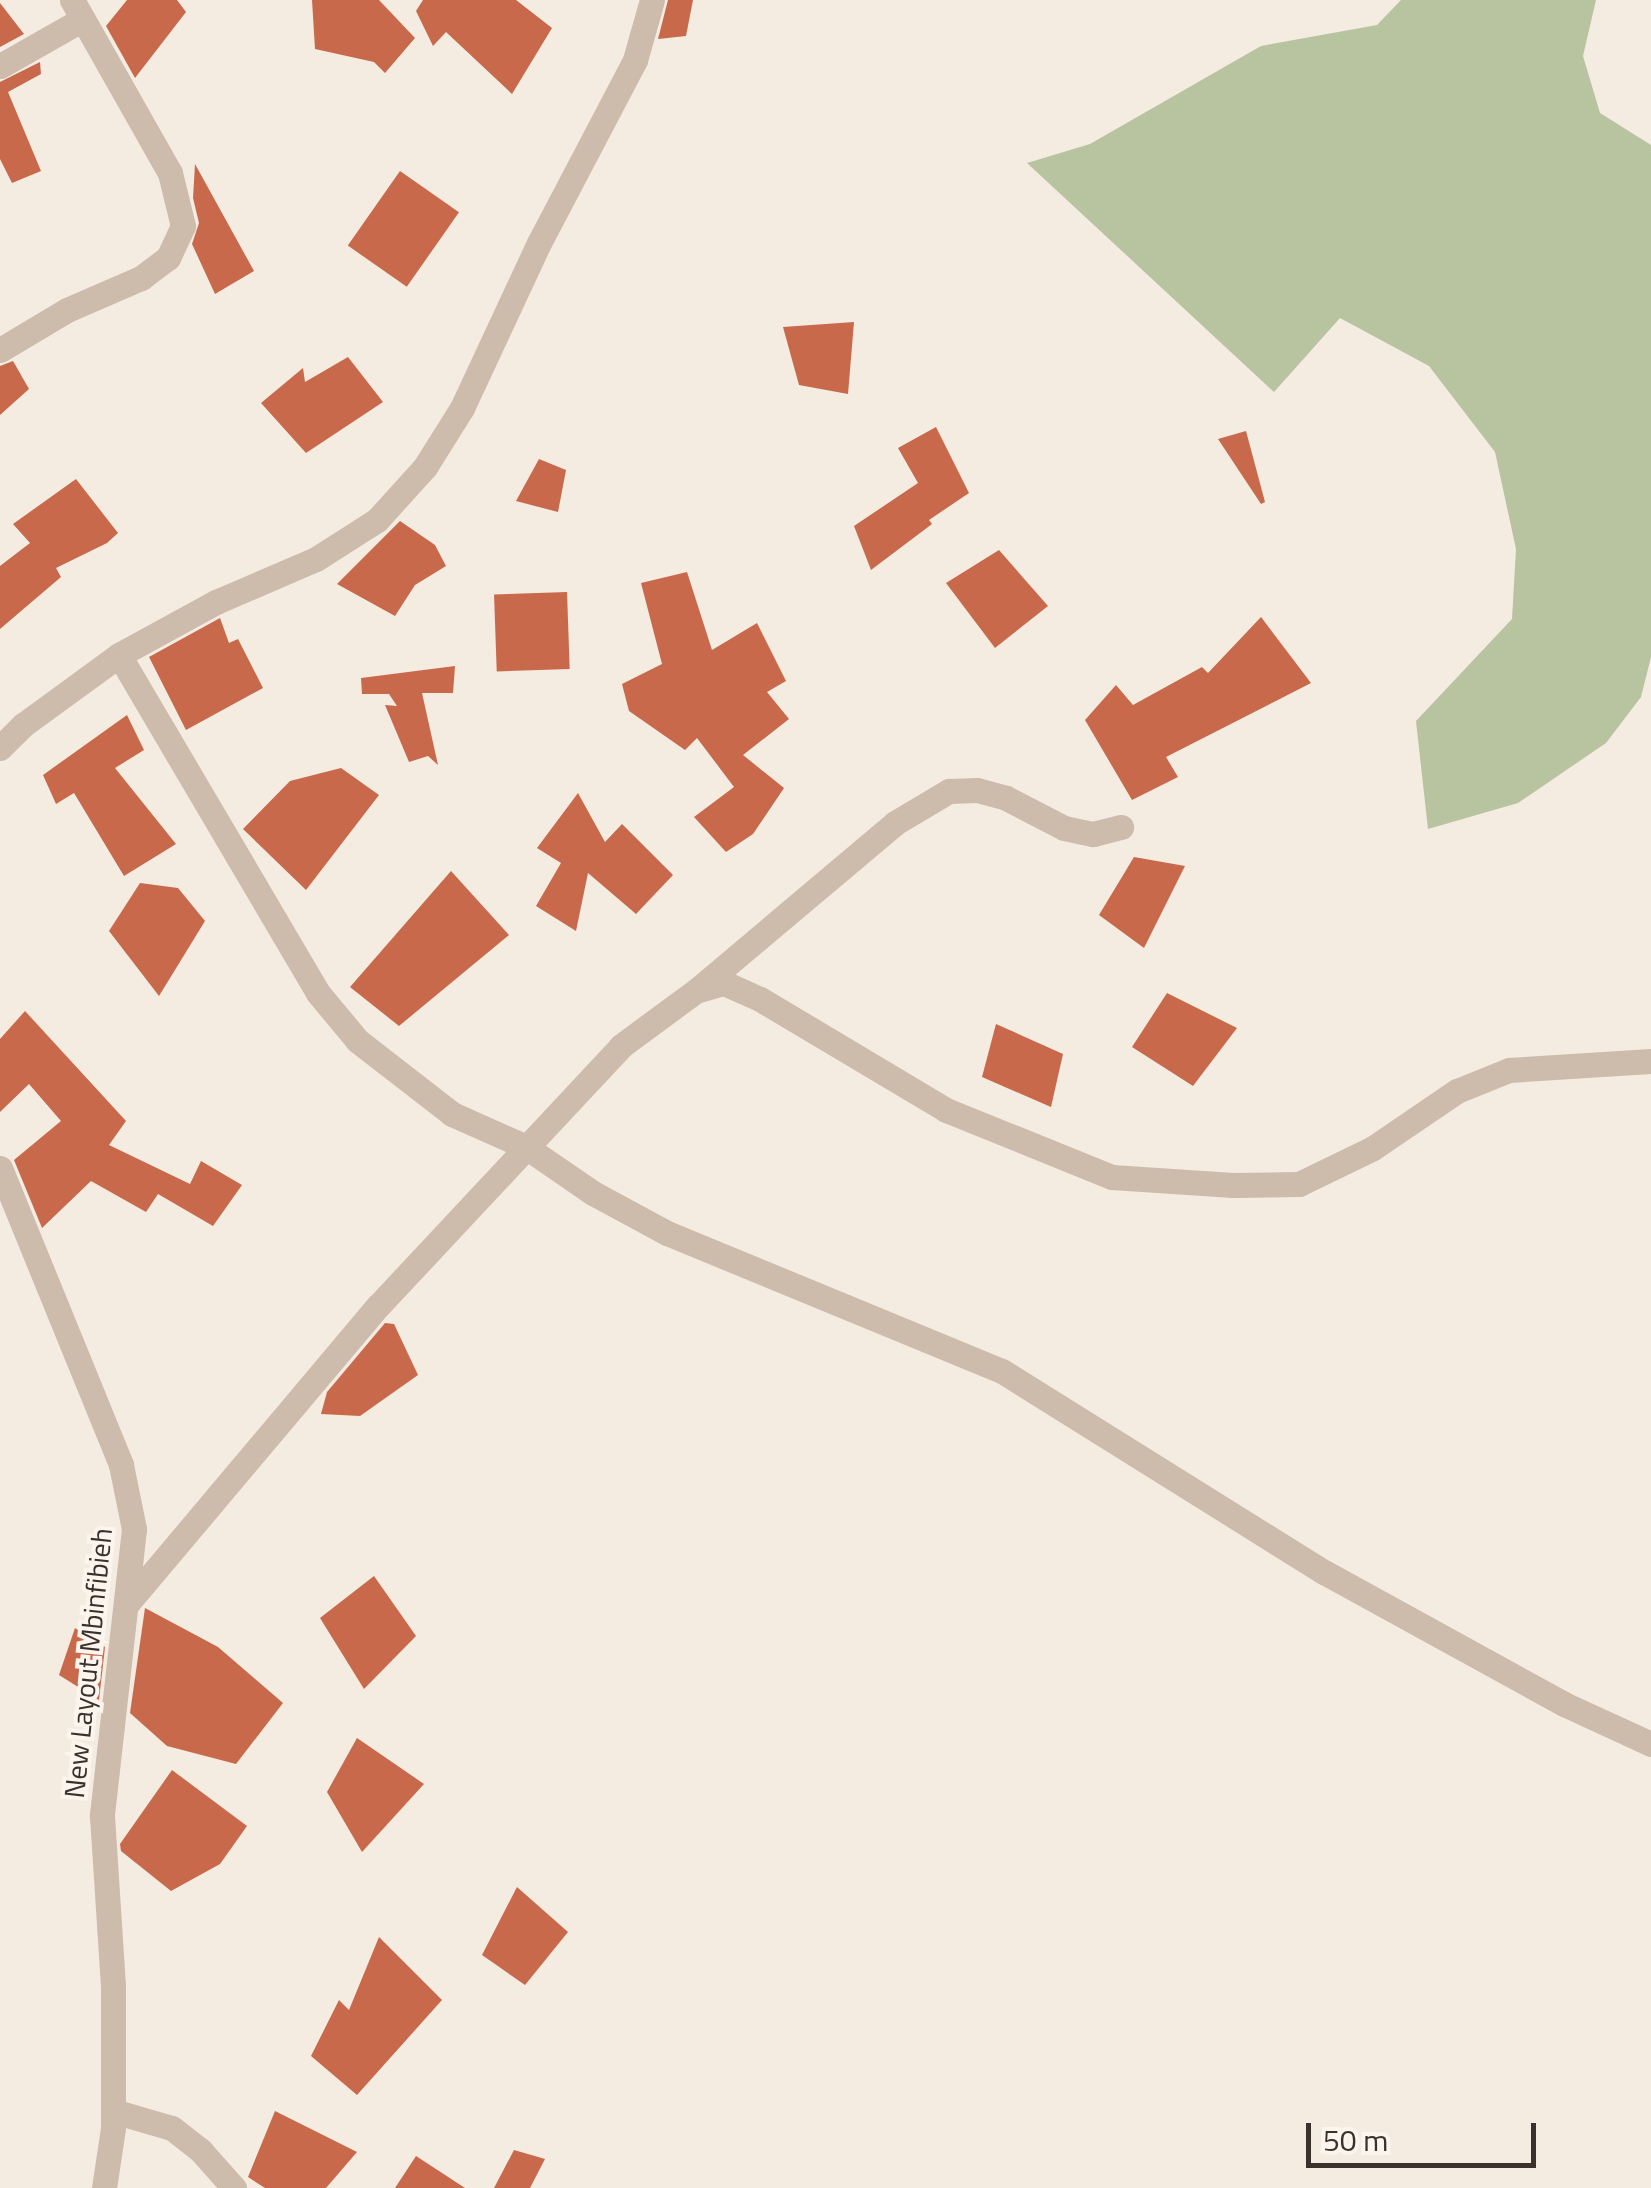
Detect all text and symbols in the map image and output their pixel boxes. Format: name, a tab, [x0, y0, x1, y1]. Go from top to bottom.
street label: New Layout Mbinfibieh	[57, 1526, 119, 1800]
scale bar	[1311, 2103, 1541, 2165]
text: 50 m	[1323, 2117, 1388, 2163]

